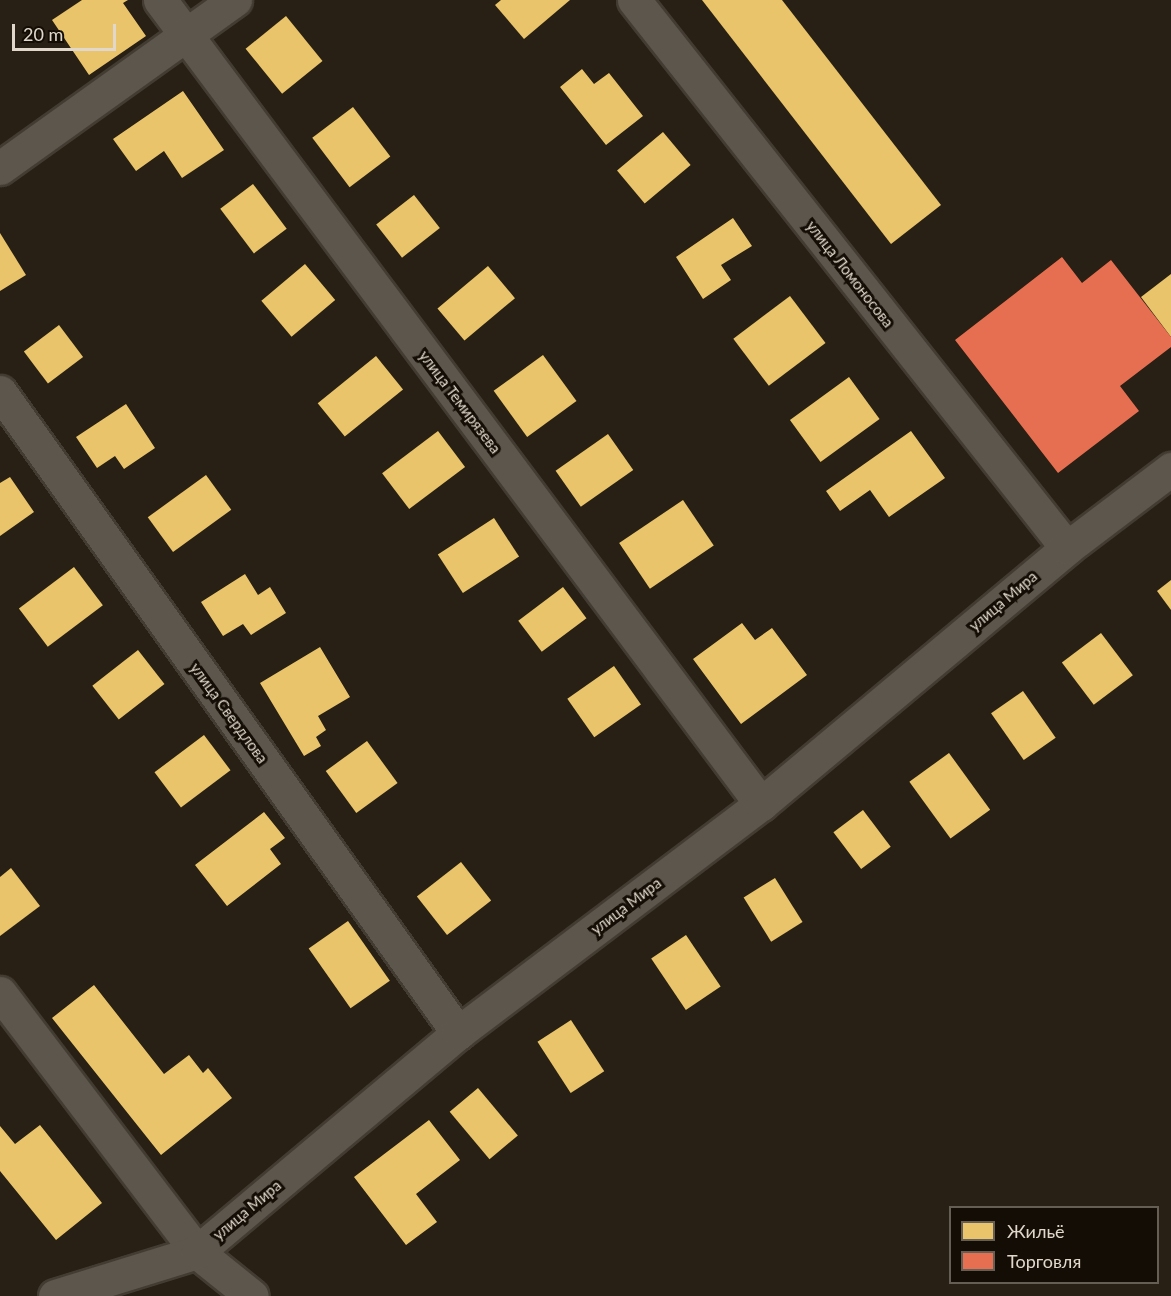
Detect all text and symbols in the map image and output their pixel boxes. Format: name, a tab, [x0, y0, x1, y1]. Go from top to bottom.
scale bar	[15, 12, 118, 50]
text: 20 m	[23, 23, 63, 45]
street label: улица Ломоносова	[803, 217, 897, 331]
street label: улица Темирязева	[415, 347, 505, 457]
street label: улица Мира	[965, 567, 1041, 635]
street label: улица Свердлова	[187, 659, 271, 767]
street label: улица Мира	[587, 874, 665, 938]
street label: улица Мира	[209, 1176, 285, 1244]
legend	[949, 1206, 1159, 1284]
text: Жильё	[1007, 1220, 1065, 1242]
text: Торговля	[1007, 1250, 1081, 1272]

